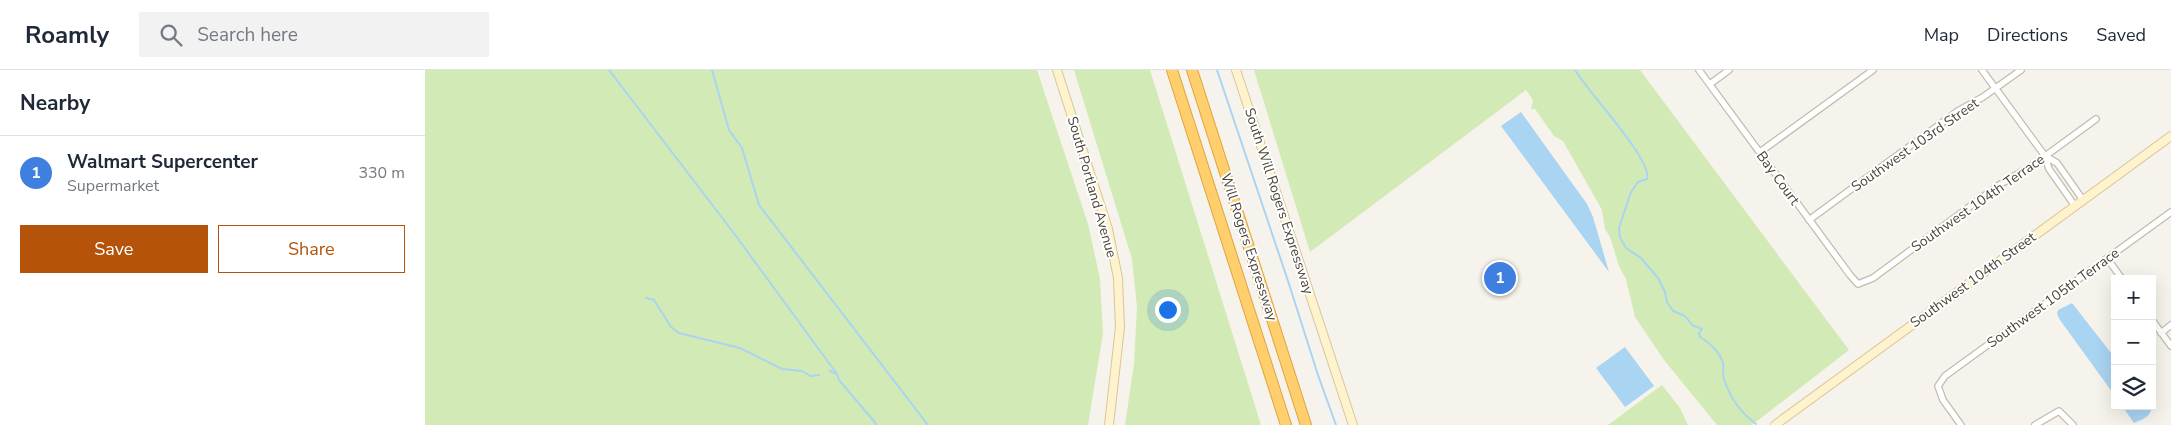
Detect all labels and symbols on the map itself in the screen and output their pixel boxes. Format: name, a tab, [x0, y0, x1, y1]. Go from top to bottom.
street label: Southwest 103rd Street	[1848, 94, 1983, 196]
street label: South Will Rogers Expressway	[1241, 106, 1317, 296]
street label: South Portland Avenue	[1063, 114, 1121, 260]
street label: Bay Court	[1752, 147, 1804, 209]
street label: Southwest 104th Terrace	[1907, 150, 2049, 256]
street label: Will Rogers Expressway	[1217, 171, 1281, 323]
street label: Southwest 104th Street	[1906, 228, 2040, 332]
street label: Southwest 105th Terrace	[1983, 244, 2123, 352]
pin: 1	[1484, 259, 1516, 297]
your location	[1155, 297, 1181, 323]

